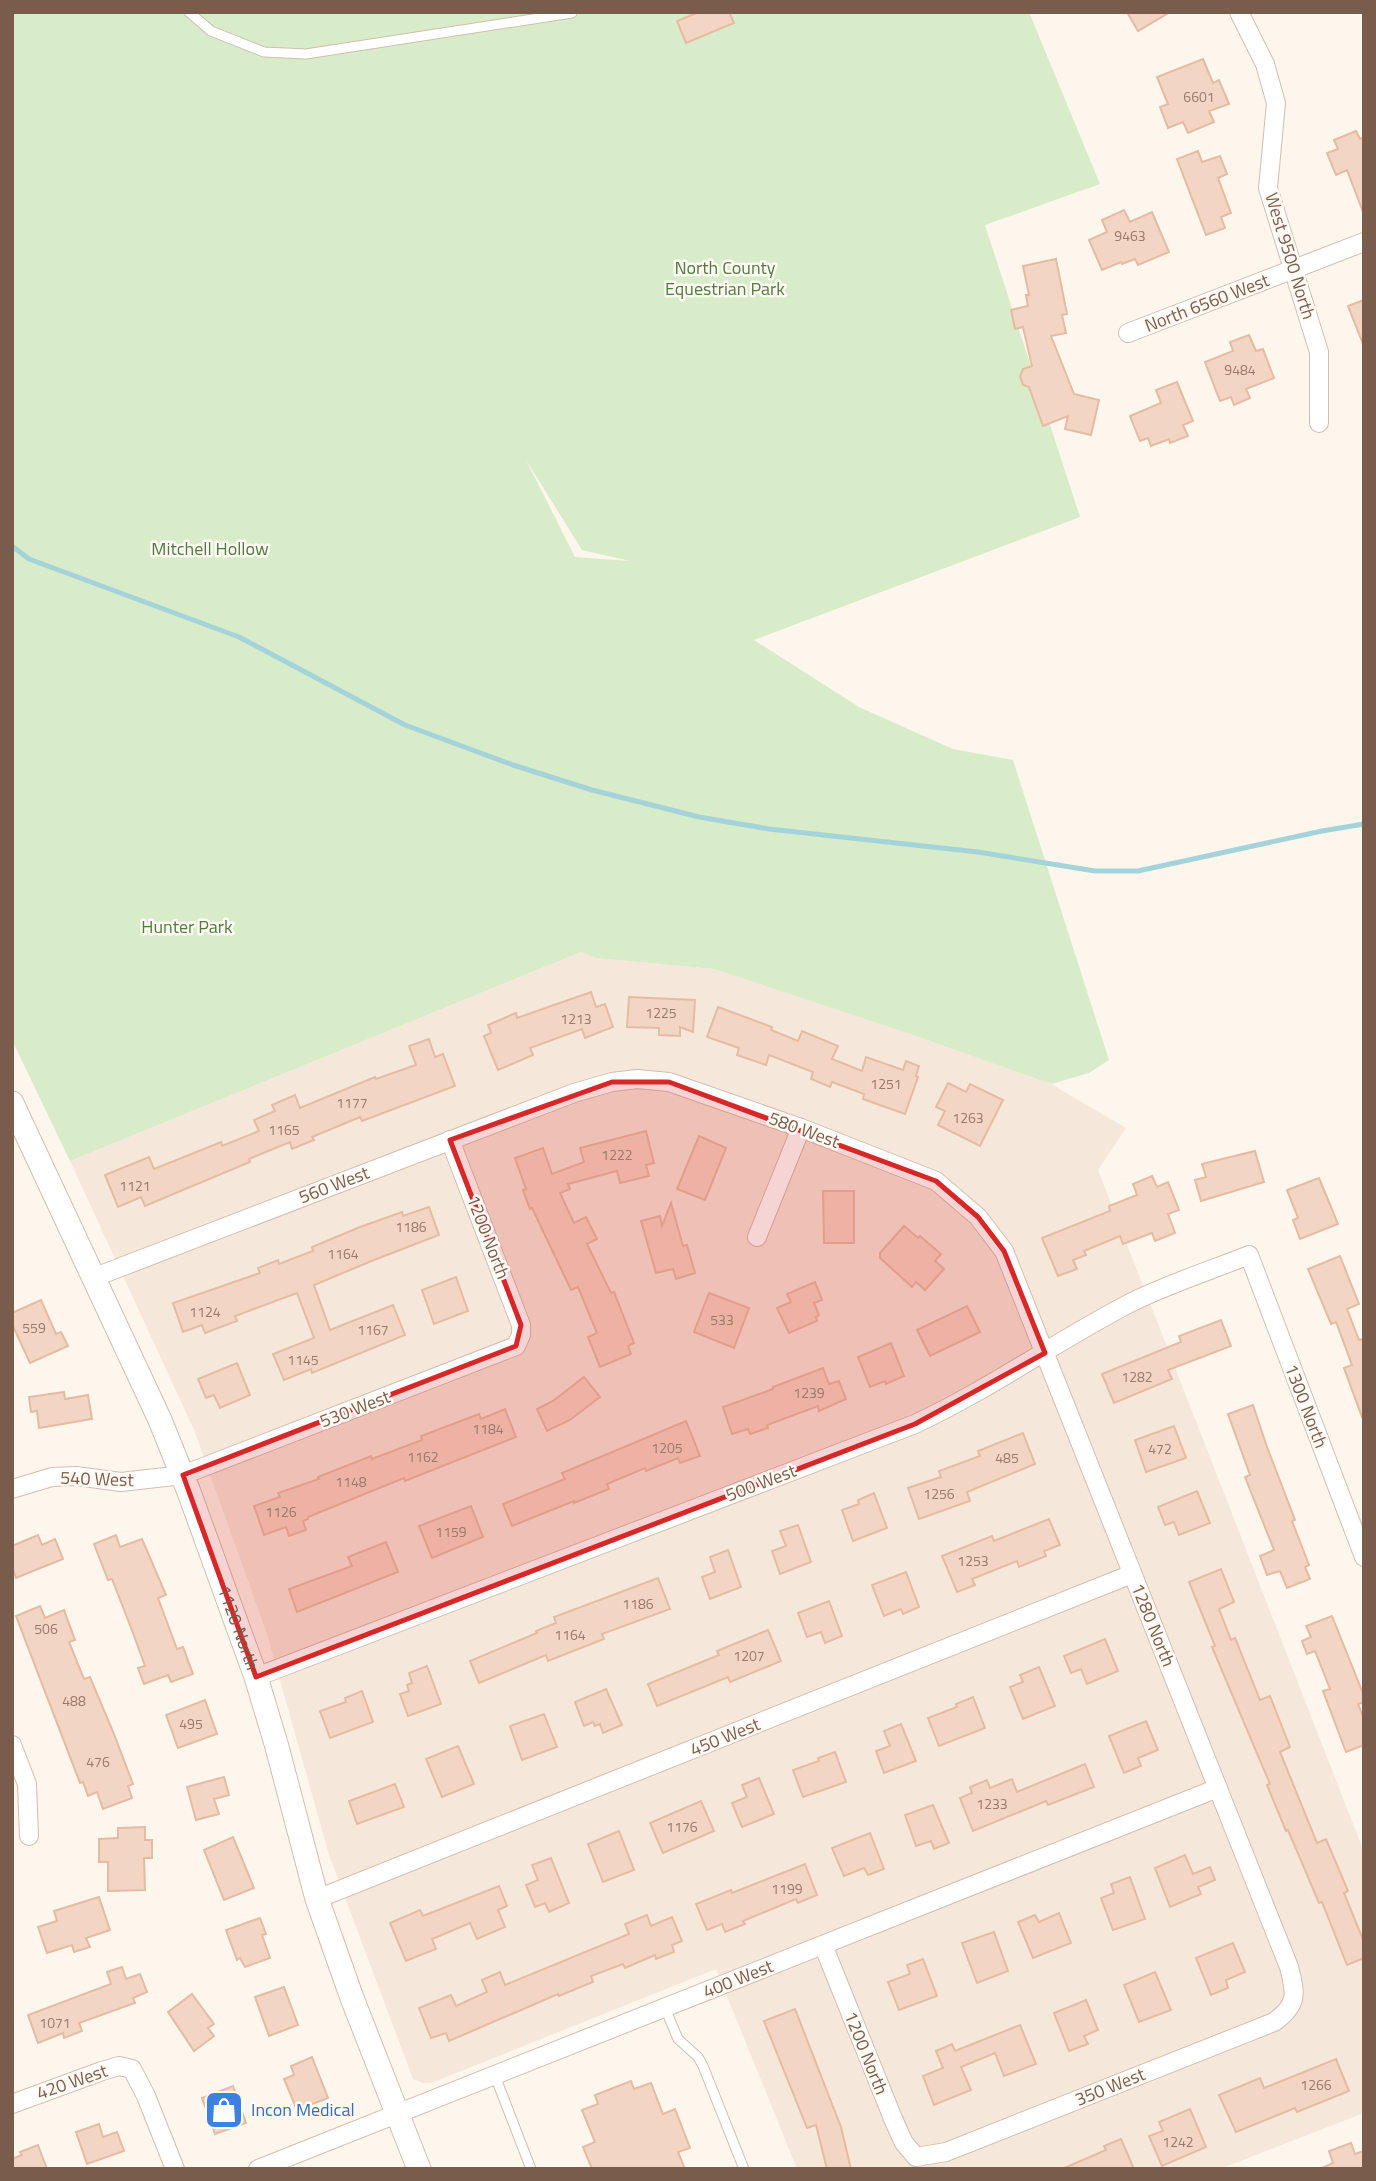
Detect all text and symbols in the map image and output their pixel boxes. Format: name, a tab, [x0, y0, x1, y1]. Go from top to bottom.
house number: 6601	[1183, 86, 1215, 107]
street label: West 9500 North	[1258, 189, 1323, 323]
house number: 9463	[1114, 225, 1146, 246]
park label: North County Equestrian Park	[665, 254, 785, 302]
street label: North 6560 West	[1141, 266, 1274, 339]
house number: 9484	[1224, 359, 1256, 380]
park label: Mitchell Hollow	[151, 535, 269, 562]
park label: Hunter Park	[141, 913, 233, 940]
house number: 1225	[645, 1002, 677, 1023]
house number: 1213	[560, 1008, 592, 1029]
house number: 1251	[870, 1073, 902, 1094]
house number: 1177	[336, 1092, 368, 1113]
street label: 580 West	[765, 1104, 844, 1155]
house number: 1263	[952, 1107, 984, 1128]
house number: 1165	[268, 1119, 300, 1140]
house number: 1222	[601, 1144, 633, 1165]
street label: 560 West	[295, 1159, 374, 1210]
house number: 1121	[119, 1175, 151, 1196]
street label: 1200 North	[460, 1191, 517, 1283]
house number: 1186	[395, 1216, 427, 1237]
house number: 1164	[327, 1243, 359, 1264]
house number: 1124	[189, 1301, 221, 1322]
house number: 533	[710, 1309, 734, 1330]
house number: 559	[22, 1317, 46, 1338]
house number: 1167	[357, 1319, 389, 1340]
house number: 1145	[287, 1349, 319, 1370]
street label: 1300 North	[1278, 1360, 1335, 1452]
house number: 1282	[1121, 1366, 1153, 1387]
house number: 1239	[793, 1382, 825, 1403]
street label: 530 West	[316, 1383, 395, 1434]
house number: 1184	[472, 1418, 504, 1439]
house number: 1205	[651, 1437, 683, 1458]
house number: 472	[1148, 1438, 1172, 1459]
house number: 1162	[407, 1446, 439, 1467]
house number: 485	[995, 1447, 1019, 1468]
street label: 500 West	[722, 1457, 801, 1508]
street label: 540 West	[60, 1464, 135, 1493]
house number: 1148	[335, 1471, 367, 1492]
house number: 1256	[923, 1483, 955, 1504]
house number: 1126	[265, 1501, 297, 1522]
house number: 1159	[435, 1521, 467, 1542]
house number: 1253	[957, 1550, 989, 1571]
street label: 1280 North	[1124, 1579, 1182, 1671]
street label: 1120 North	[211, 1582, 266, 1674]
house number: 1186	[622, 1593, 654, 1614]
house number: 506	[34, 1618, 58, 1639]
house number: 1164	[554, 1624, 586, 1645]
house number: 1207	[733, 1645, 765, 1666]
house number: 488	[62, 1690, 86, 1711]
street label: 450 West	[686, 1710, 765, 1763]
house number: 495	[179, 1713, 203, 1734]
house number: 476	[86, 1751, 110, 1772]
house number: 1233	[976, 1793, 1008, 1814]
house number: 1176	[666, 1816, 698, 1837]
house number: 1199	[771, 1878, 803, 1899]
street label: 400 West	[699, 1952, 778, 2005]
street label: 1200 North	[837, 2007, 895, 2099]
house number: 1071	[39, 2012, 71, 2033]
street label: 420 West	[33, 2057, 112, 2106]
street label: 350 West	[1071, 2060, 1150, 2113]
house number: 1266	[1300, 2074, 1332, 2095]
shop icon: Incon Medical	[203, 2089, 245, 2131]
place label: Incon Medical	[251, 2096, 355, 2123]
house number: 1242	[1162, 2131, 1194, 2152]

